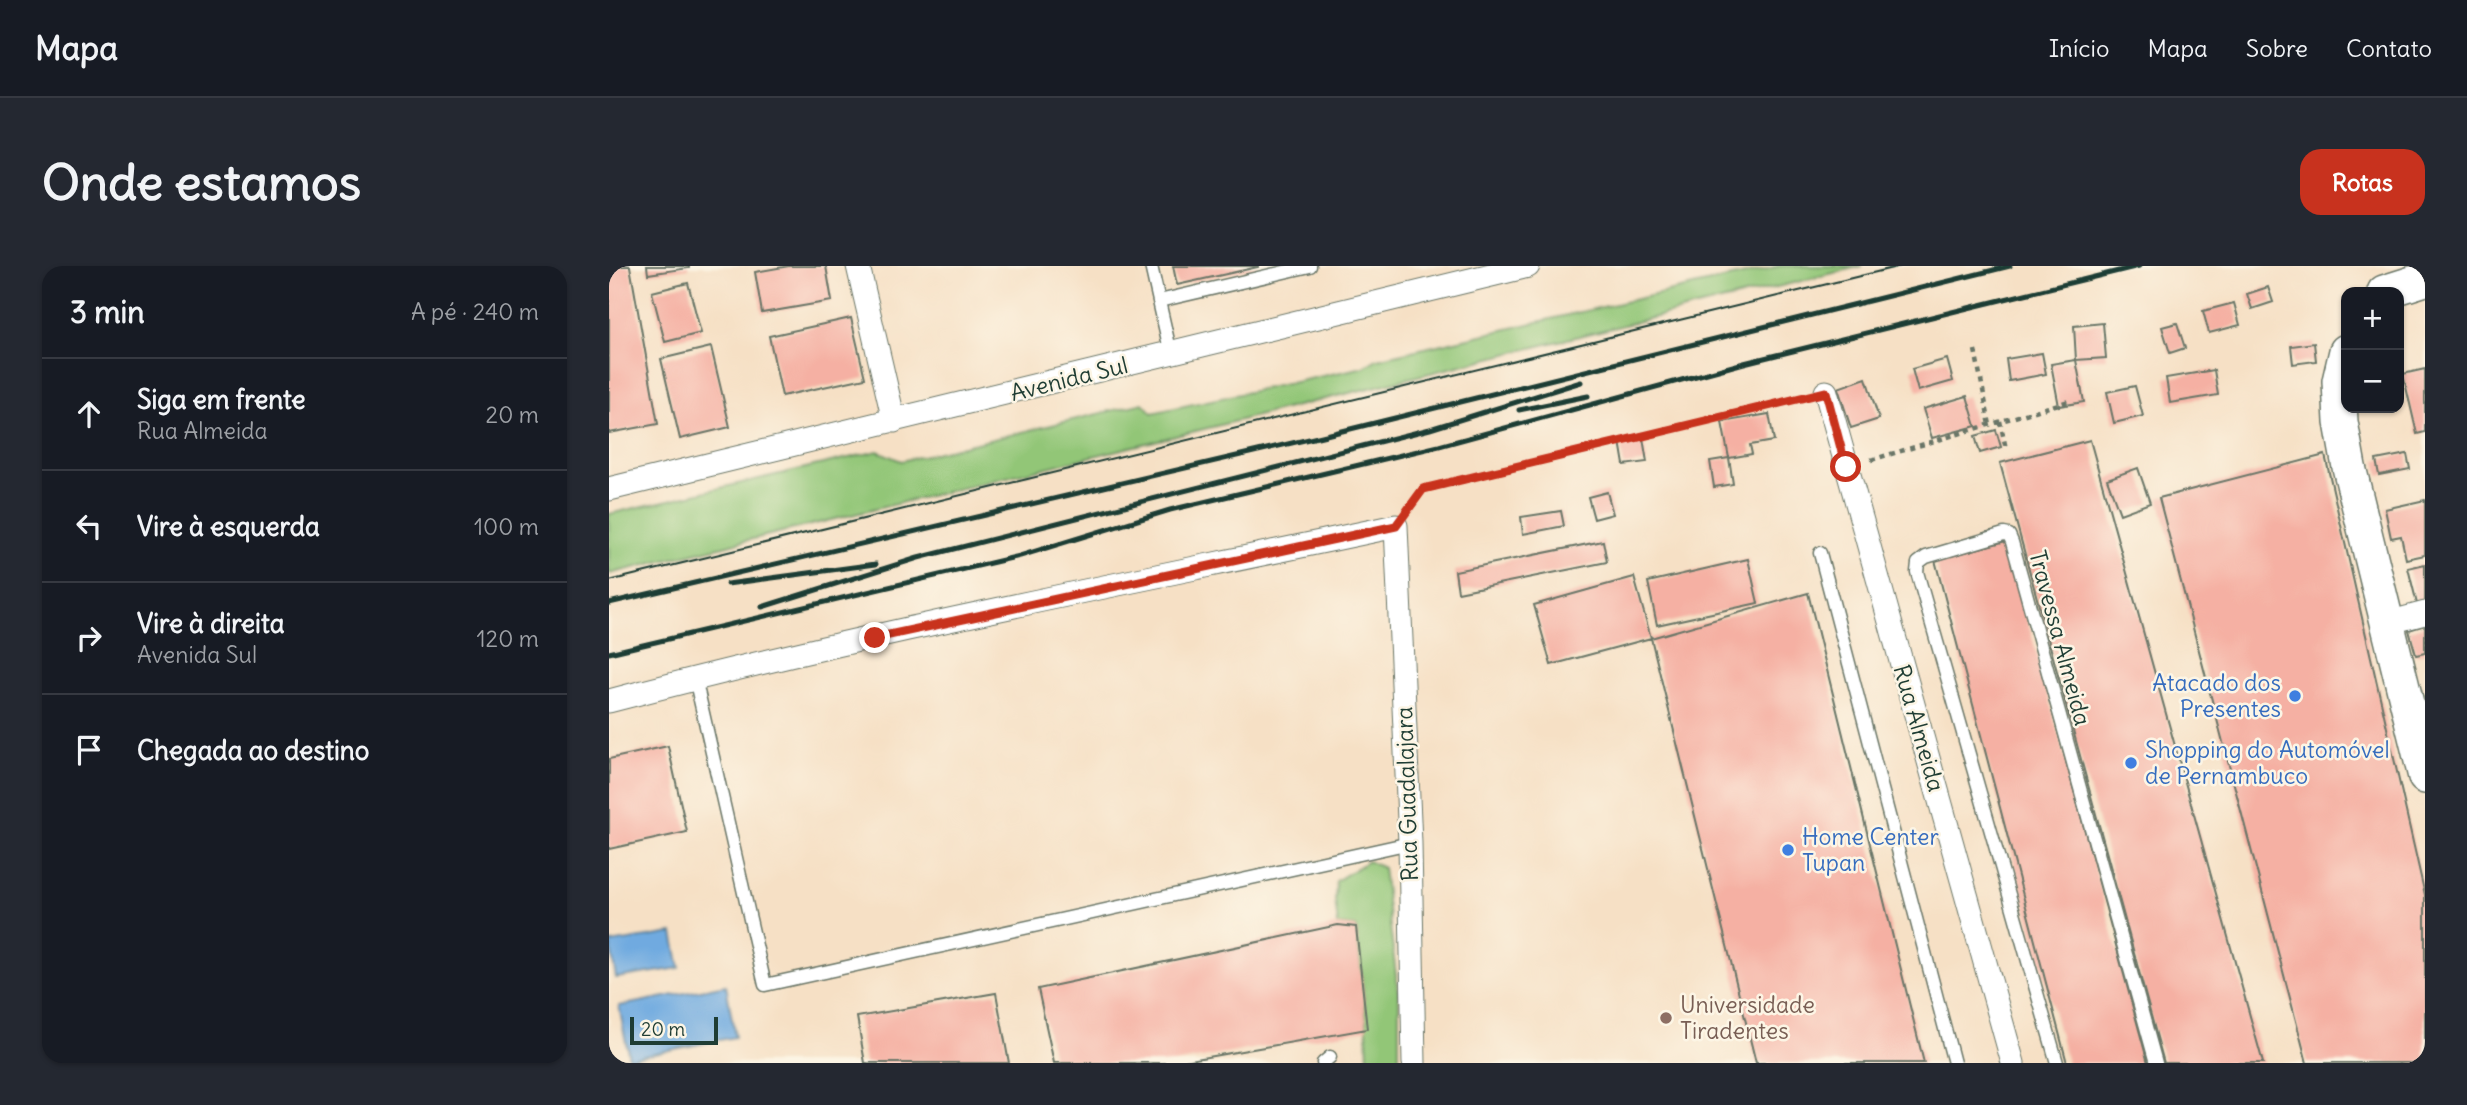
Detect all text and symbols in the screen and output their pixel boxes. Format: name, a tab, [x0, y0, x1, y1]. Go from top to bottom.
text: Mapa	[35, 27, 118, 69]
text: Início	[2049, 33, 2109, 63]
text: Mapa	[2147, 33, 2208, 63]
text: Sobre	[2246, 33, 2308, 63]
text: Contato	[2346, 33, 2432, 63]
button: Rotas	[2300, 149, 2425, 215]
text: Onde estamos	[42, 152, 361, 213]
map controls	[2341, 287, 2404, 413]
button: +	[2341, 287, 2404, 350]
text: 3 min	[70, 293, 145, 331]
text: A pé · 240 m	[411, 297, 539, 326]
street label: Avenida Sul	[1007, 350, 1131, 407]
button: −	[2341, 350, 2404, 413]
text: Siga em frente	[137, 383, 305, 416]
icon: ahead	[70, 395, 108, 433]
text: 20 m	[486, 400, 539, 429]
text: Rua Almeida	[137, 416, 268, 445]
route start	[1830, 451, 1861, 482]
icon: left	[70, 507, 108, 545]
text: Vire à esquerda	[137, 510, 320, 543]
text: 100 m	[474, 512, 539, 541]
street label: Travessa Almeida	[2023, 547, 2098, 729]
text: Vire à direita	[137, 607, 285, 640]
icon: right	[70, 619, 108, 657]
route end	[859, 622, 890, 653]
text: 120 m	[476, 624, 539, 653]
text: Avenida Sul	[137, 640, 257, 669]
street label: Rua Almeida	[1888, 661, 1951, 795]
place label: Atacado dos Presentes	[2152, 668, 2281, 723]
marker: Atacado dos Presentes	[2287, 688, 2303, 704]
street label: Rua Guadalajara	[1389, 706, 1424, 882]
icon: arrive	[70, 731, 108, 769]
text: Chegada ao destino	[137, 734, 369, 767]
place label: Shopping do Automóvel de Pernambuco	[2145, 735, 2390, 790]
marker: Shopping do Automóvel de Pernambuco	[2123, 755, 2139, 771]
place label: Home Center Tupan	[1802, 822, 1939, 877]
marker: Home Center Tupan	[1780, 842, 1796, 858]
place label: Universidade Tiradentes	[1680, 990, 1815, 1045]
marker: Universidade Tiradentes	[1658, 1010, 1674, 1026]
scale bar	[630, 1014, 717, 1046]
text: 20 m	[641, 1017, 685, 1041]

